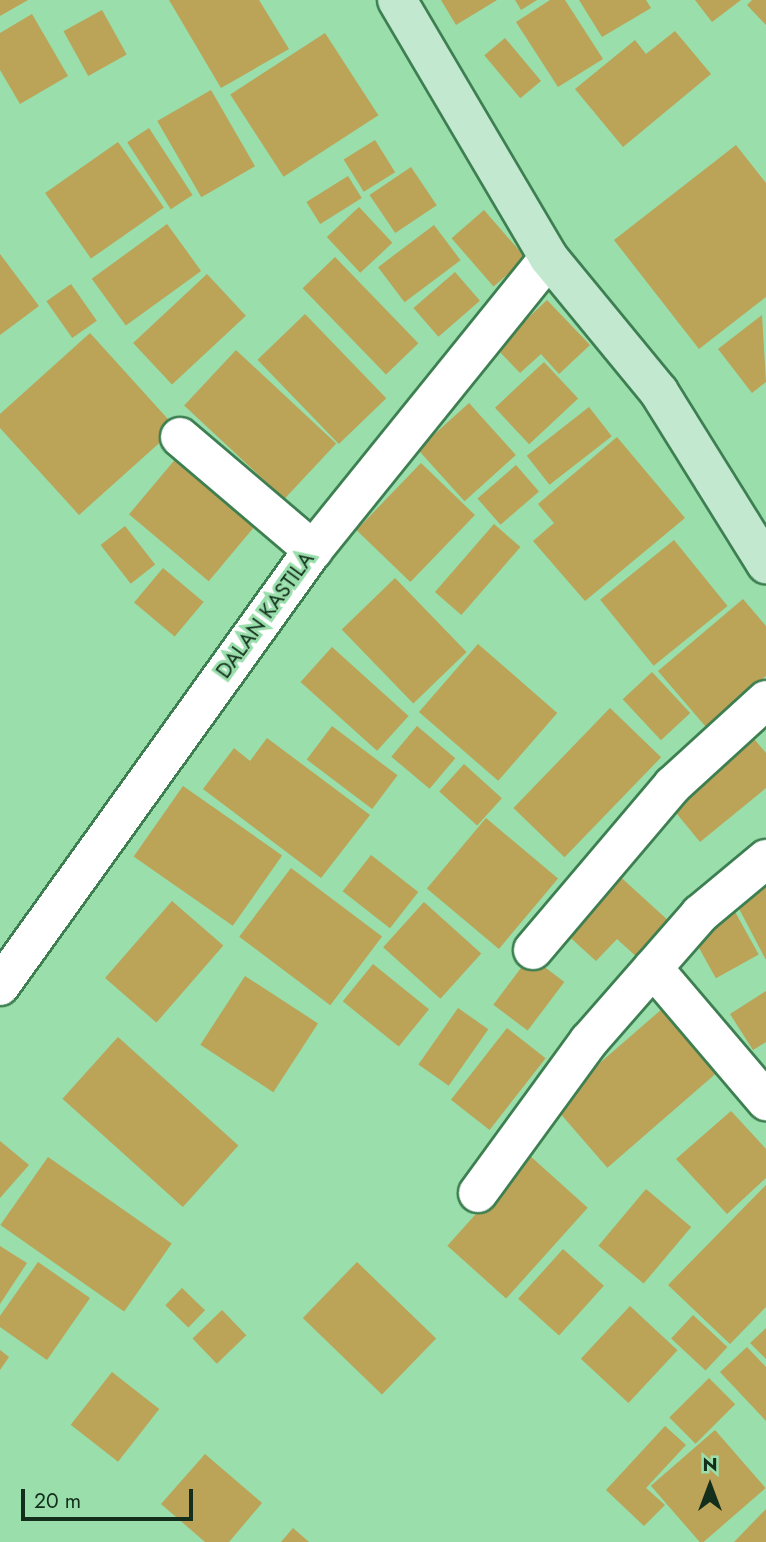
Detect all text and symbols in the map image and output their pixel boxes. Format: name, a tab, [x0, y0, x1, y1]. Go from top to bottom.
street label: DALAN KASTILA	[211, 547, 319, 683]
north arrow	[675, 1451, 745, 1521]
text: N	[702, 1451, 718, 1478]
scale bar	[24, 1476, 196, 1520]
text: 20 m	[34, 1486, 81, 1516]

